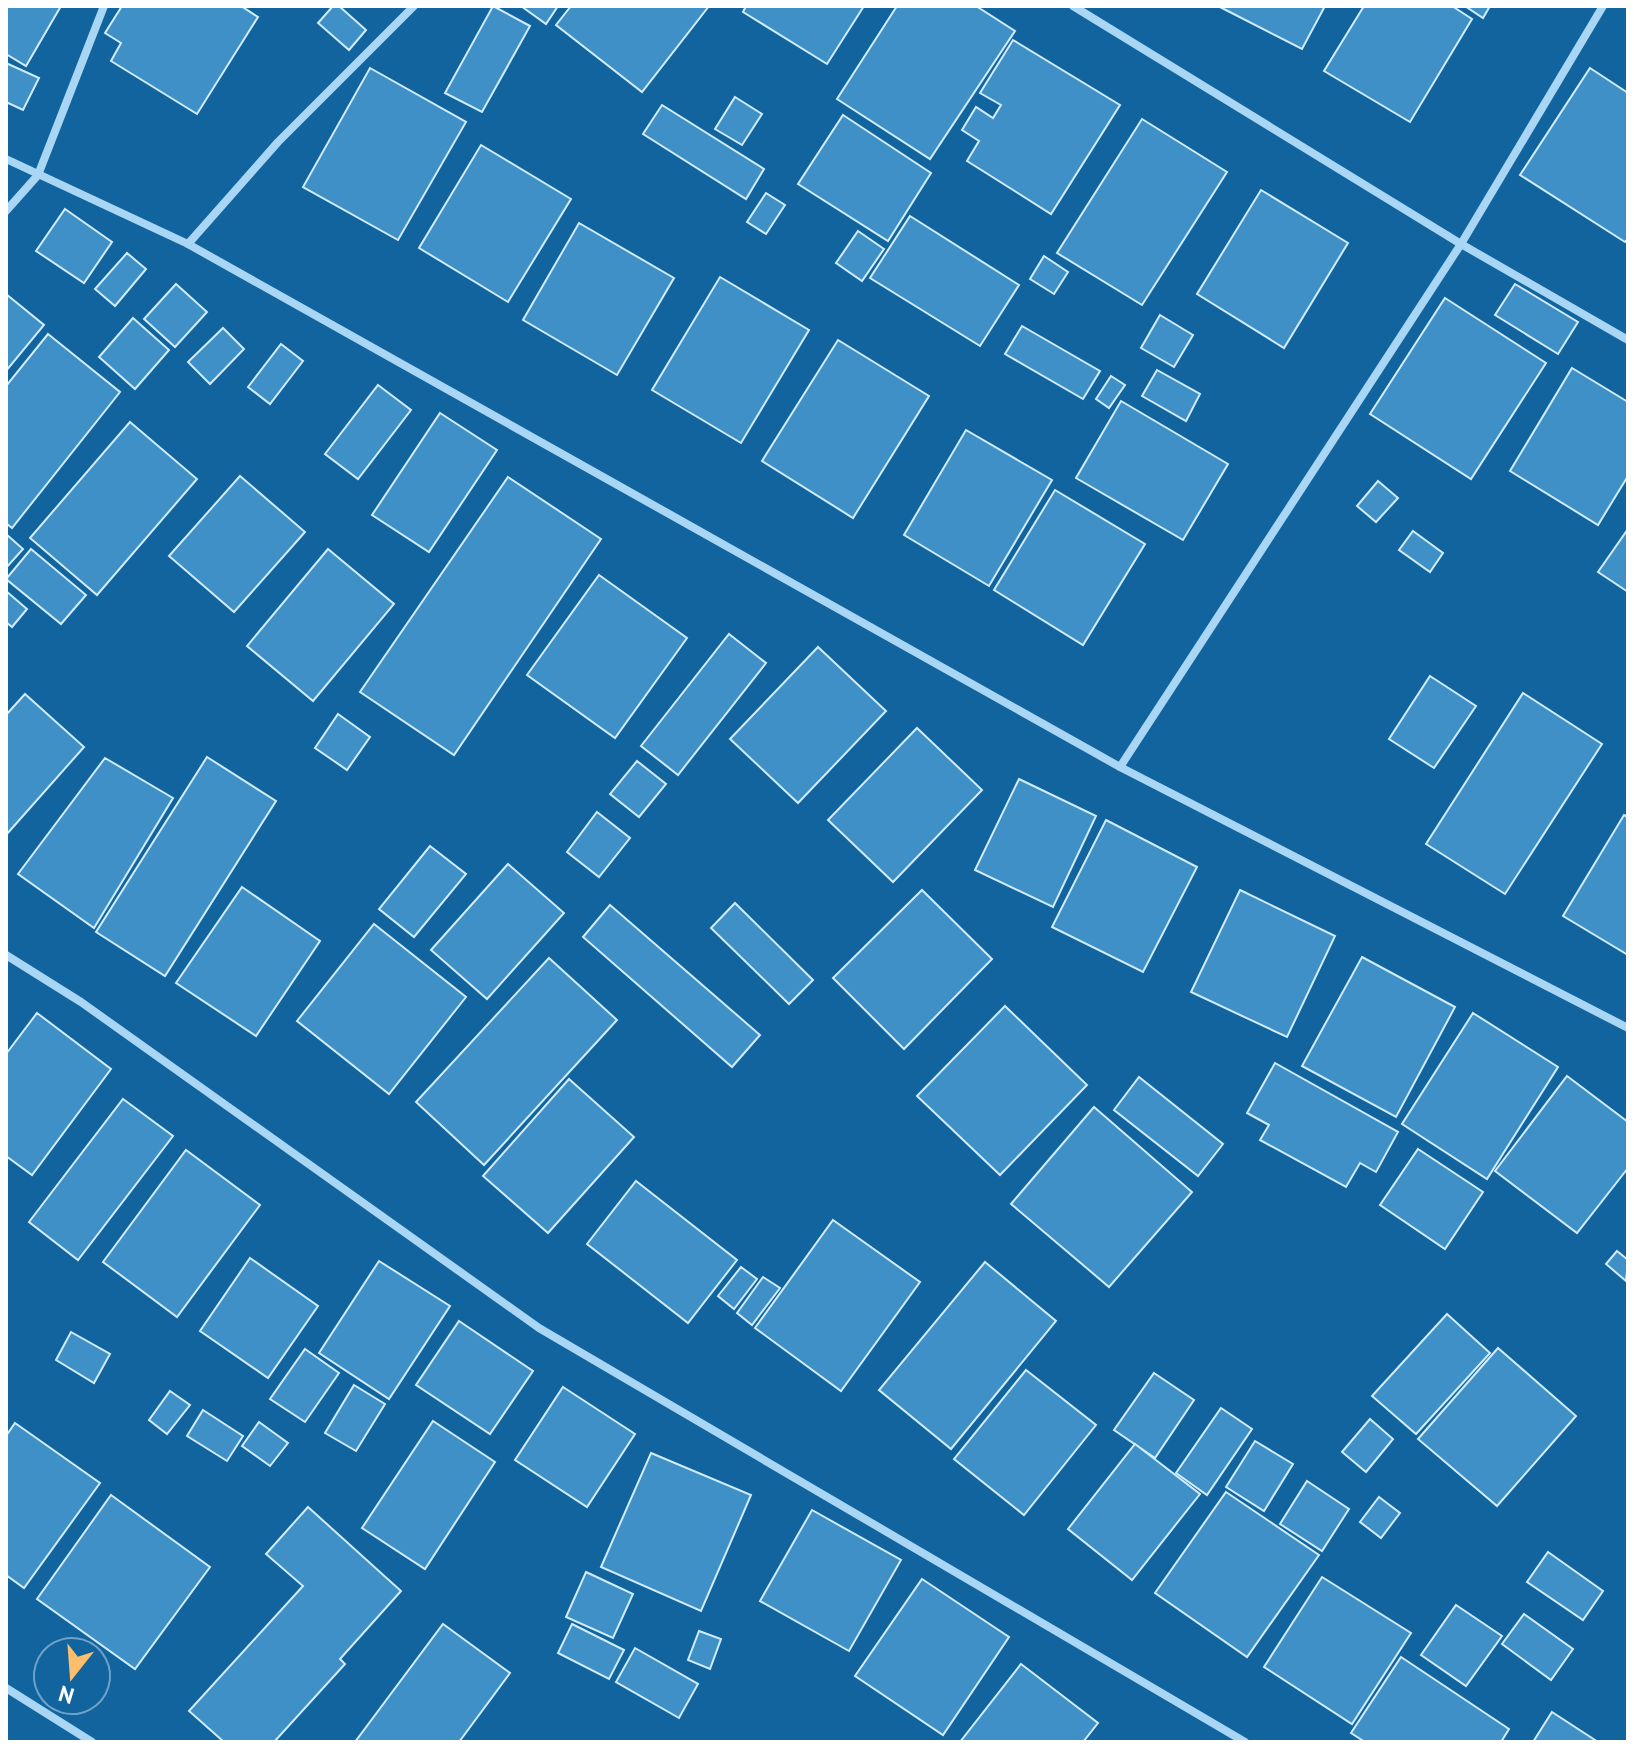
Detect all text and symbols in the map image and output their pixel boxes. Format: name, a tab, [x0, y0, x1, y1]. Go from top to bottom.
north arrow	[32, 1636, 112, 1716]
text: N	[55, 1680, 77, 1711]

